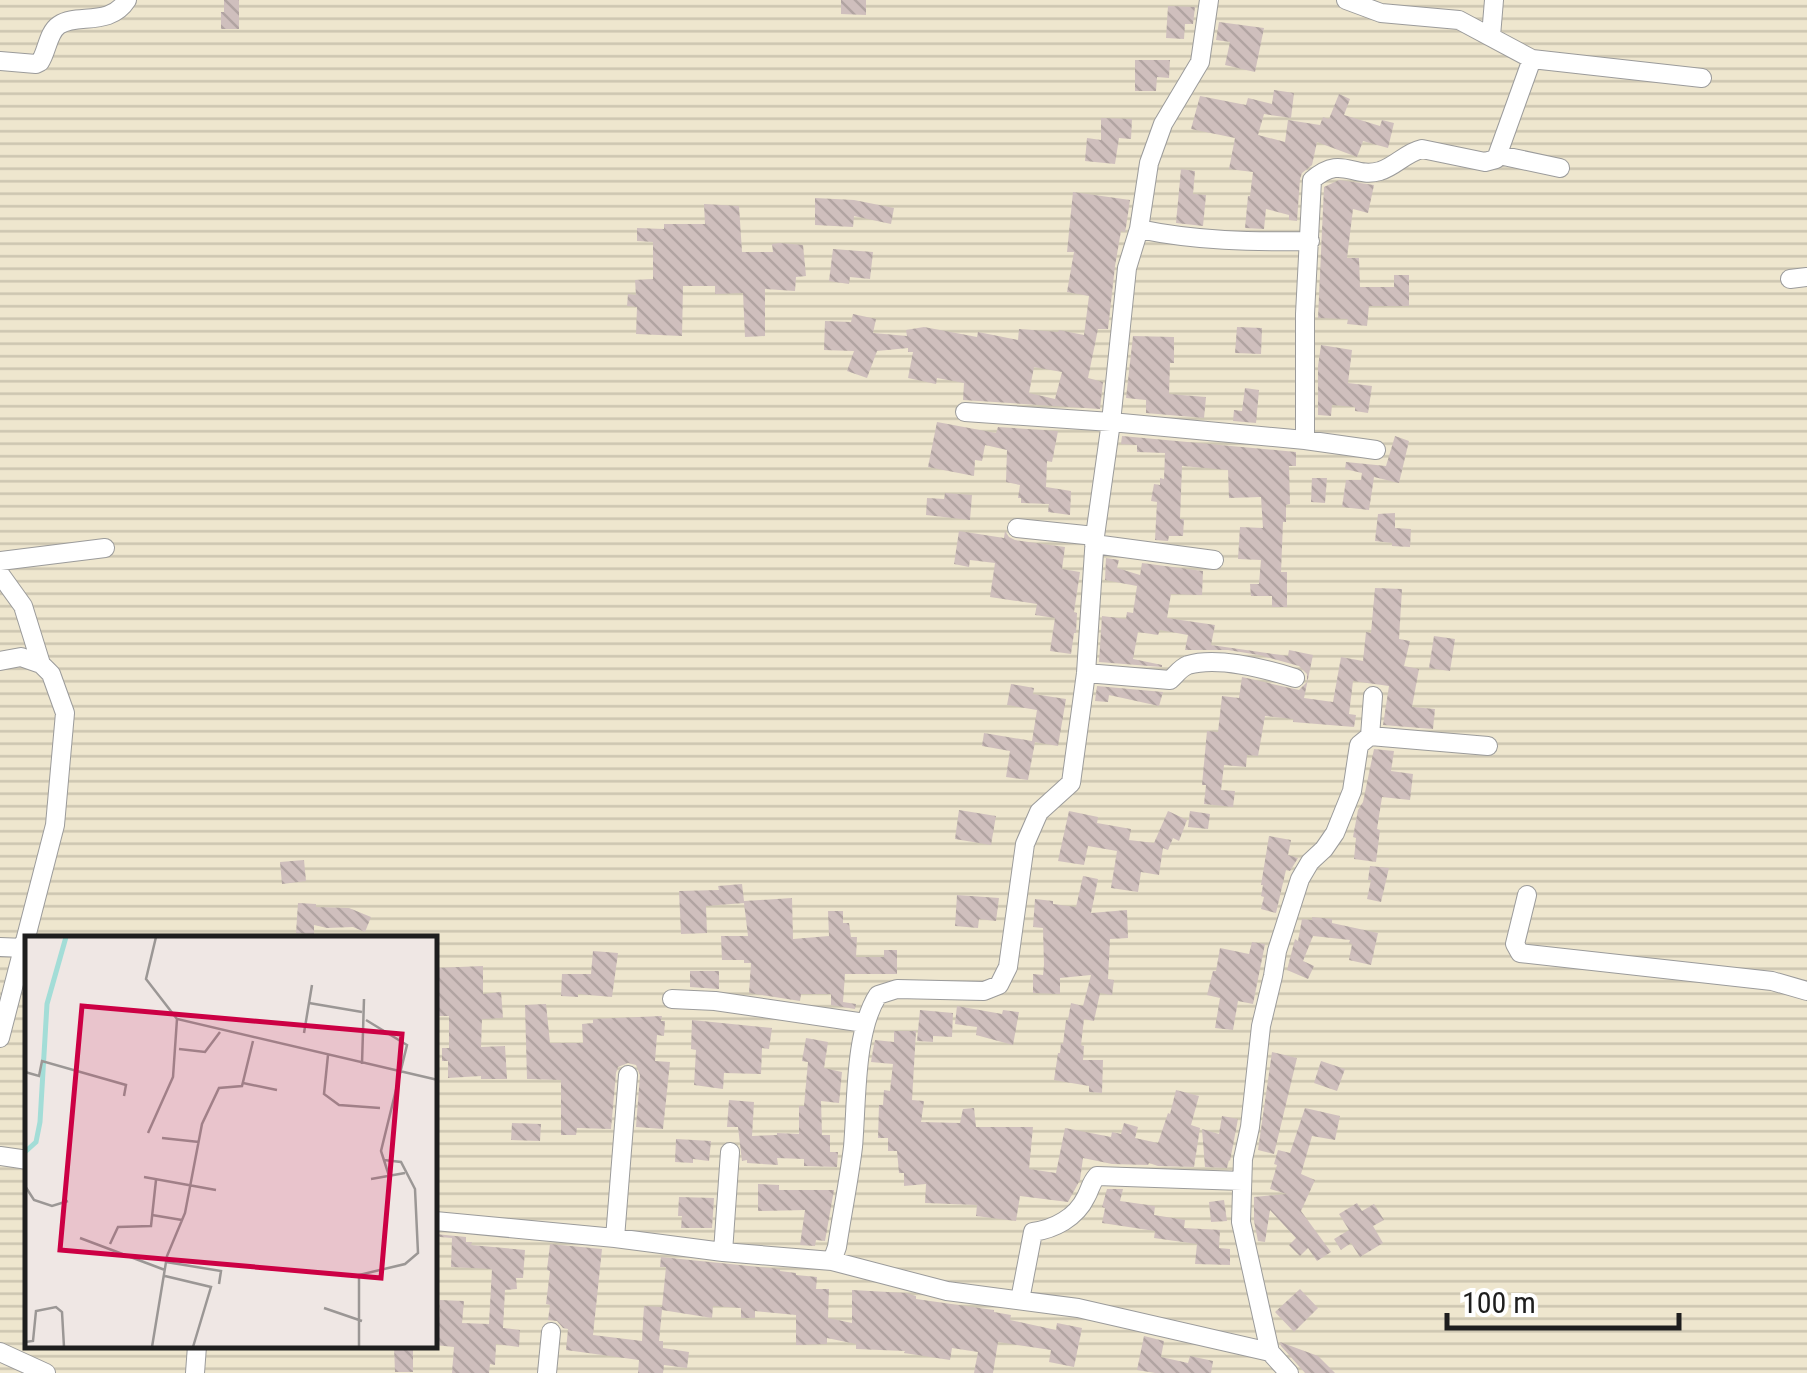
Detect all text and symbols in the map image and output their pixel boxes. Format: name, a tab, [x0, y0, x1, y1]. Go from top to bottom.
inset map	[25, 936, 438, 1348]
scale bar	[1447, 1268, 1680, 1330]
text: 100 m	[1462, 1285, 1536, 1320]

